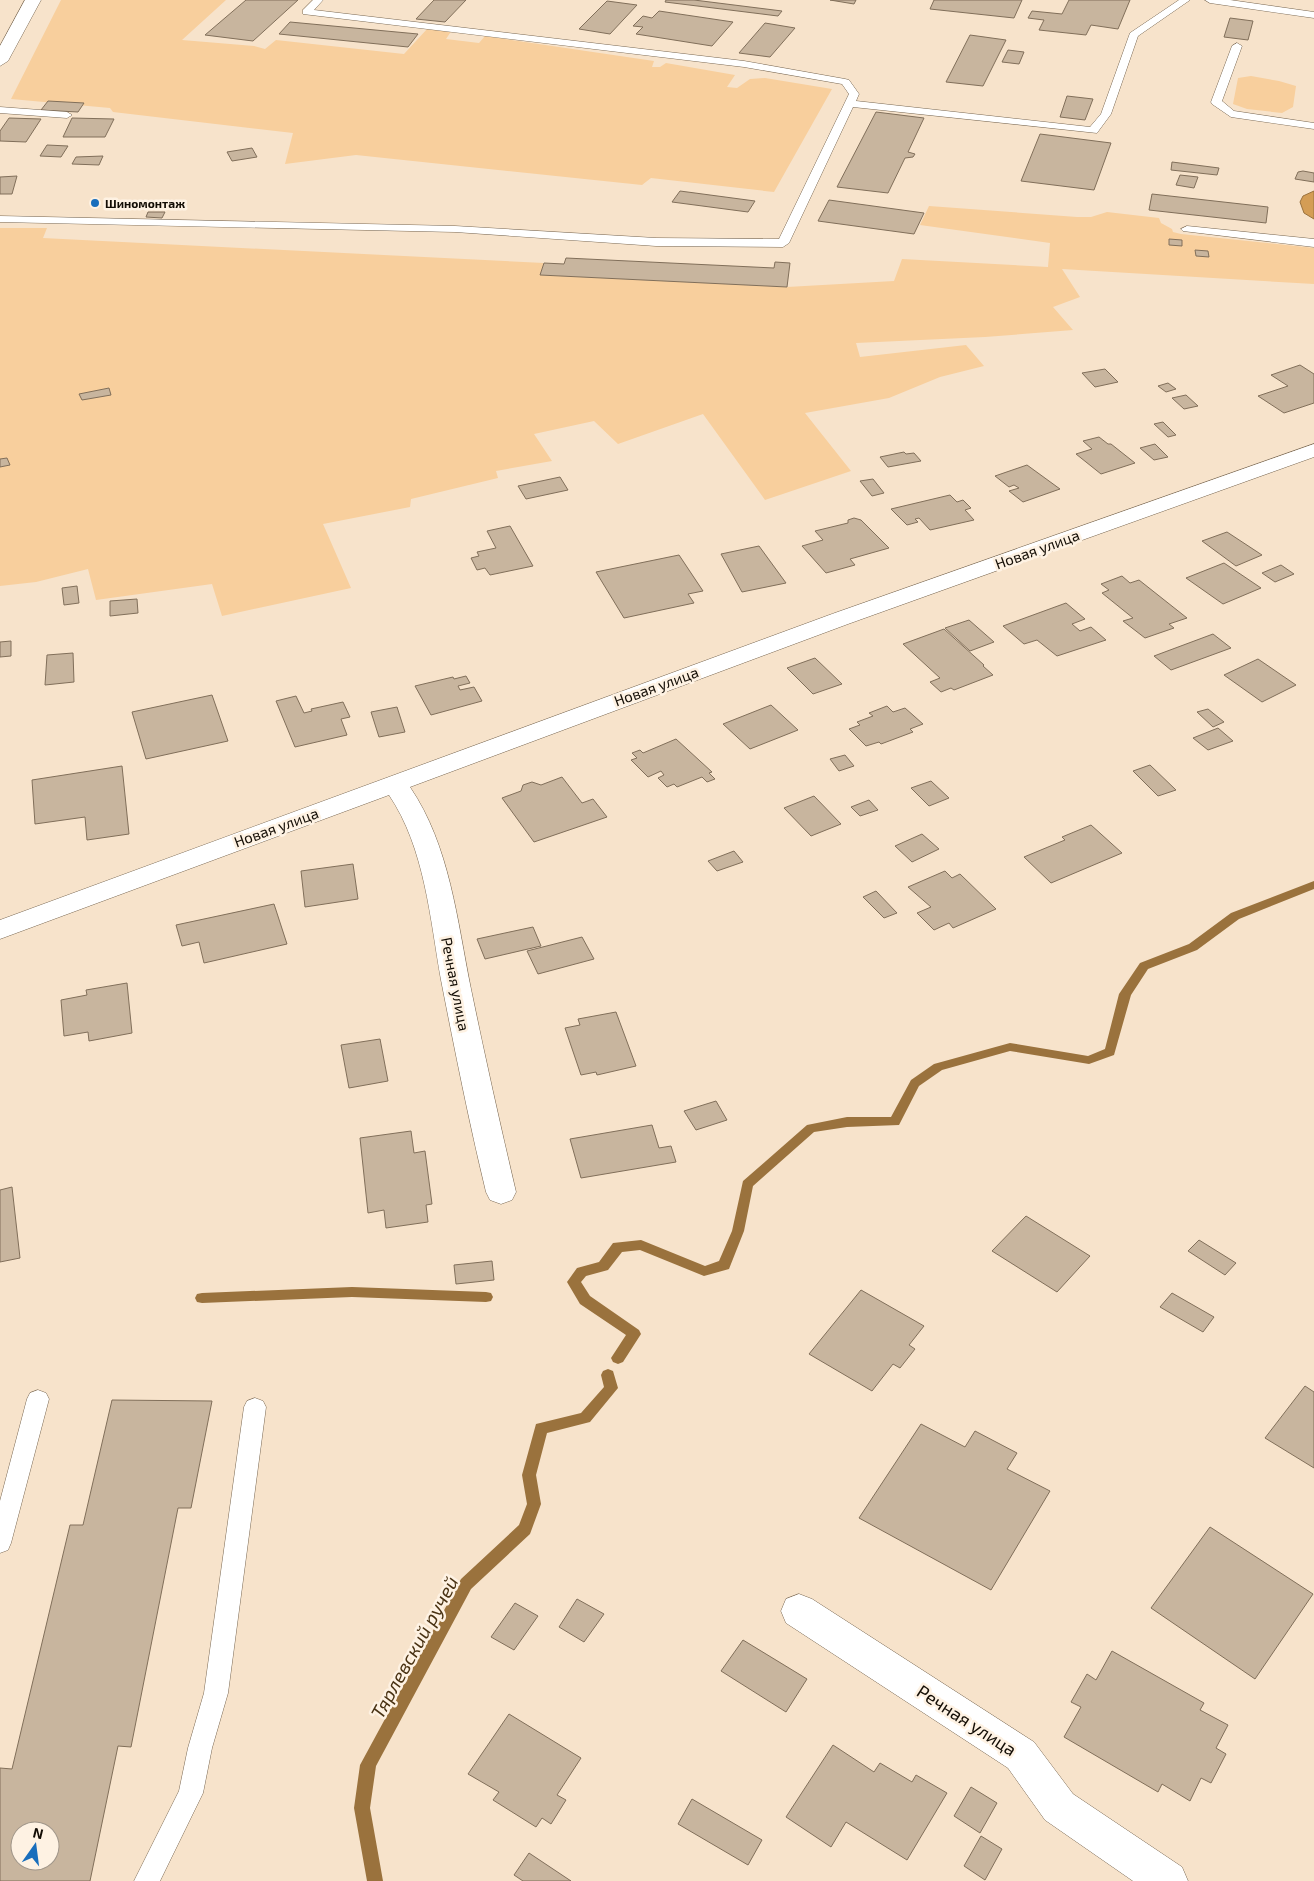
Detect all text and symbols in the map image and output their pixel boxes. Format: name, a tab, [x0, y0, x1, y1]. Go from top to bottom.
place label: Шиномонтаж	[105, 196, 185, 210]
marker: Шиномонтаж	[89, 197, 101, 209]
street label: Новая улица	[992, 525, 1082, 574]
street label: Новая улица	[611, 662, 701, 711]
street label: Новая улица	[231, 803, 321, 852]
street label: Речная улица	[437, 936, 474, 1033]
water label: Тярлевский ручей	[365, 1572, 463, 1722]
street label: Речная улица	[913, 1680, 1021, 1760]
north arrow	[10, 1821, 60, 1871]
text: N	[31, 1823, 45, 1842]

